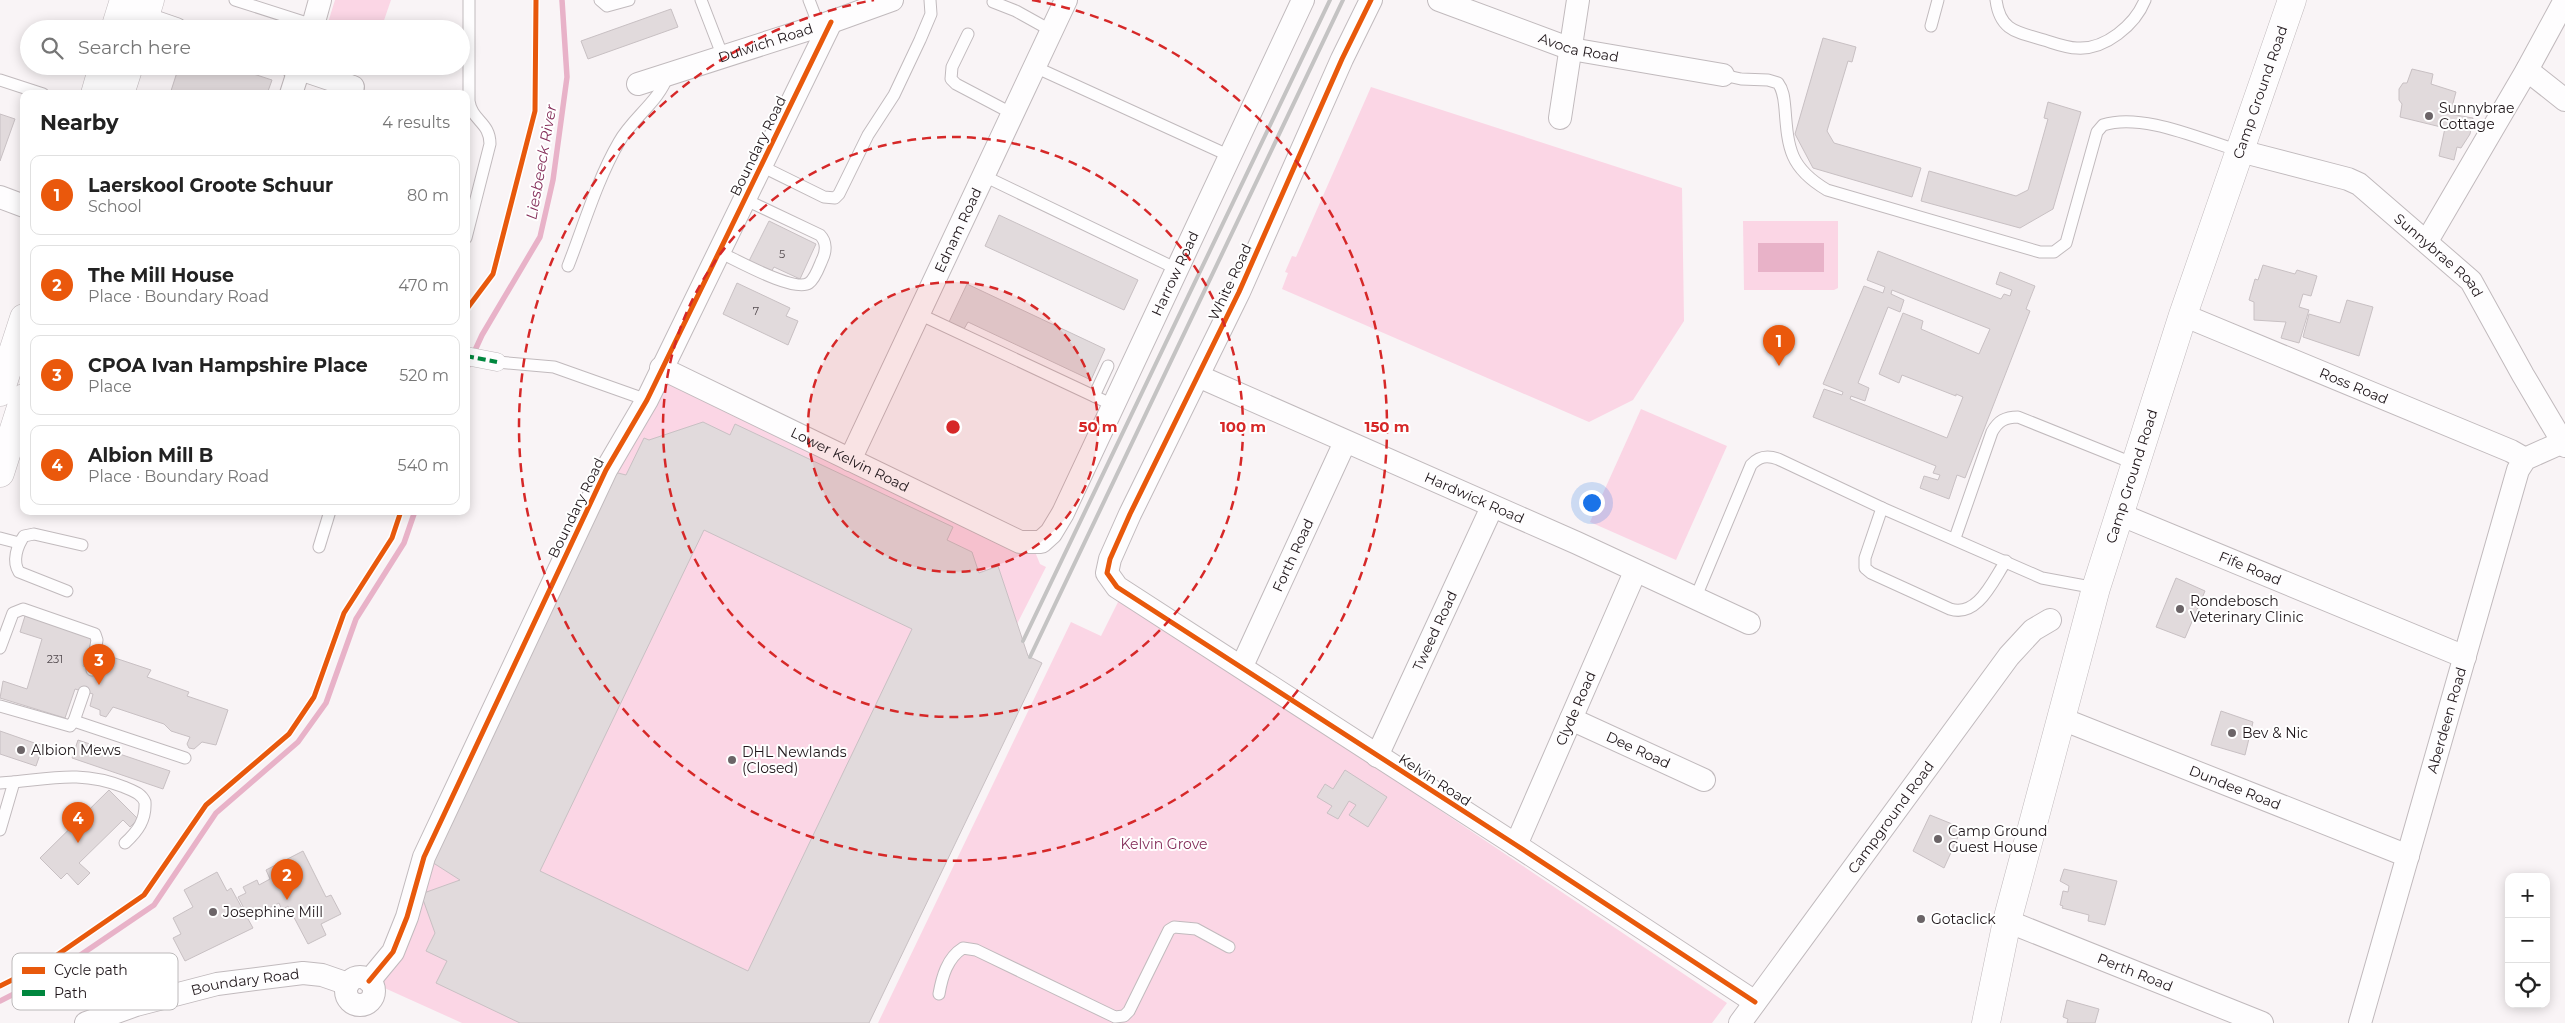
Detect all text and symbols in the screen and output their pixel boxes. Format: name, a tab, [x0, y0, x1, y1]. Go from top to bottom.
street label: Dulwich Road	[716, 19, 815, 67]
search box	[20, 20, 470, 75]
street label: Camp Ground Road	[2229, 23, 2291, 161]
street label: Avoca Road	[1536, 29, 1620, 66]
icon: search	[38, 34, 66, 62]
text: Search here	[78, 36, 191, 59]
street label: Boundary Road	[726, 93, 790, 199]
place label: Sunnybrae Cottage	[2439, 99, 2515, 133]
water label: Liesbeeck River	[522, 102, 561, 221]
text: Nearby	[40, 110, 119, 135]
marker: Sunnybrae Cottage	[2423, 110, 2435, 122]
text: 4 results	[382, 113, 450, 132]
text: Laerskool Groote Schuur	[88, 174, 333, 197]
street label: Ednam Road	[930, 185, 986, 275]
text: 1	[54, 186, 60, 205]
text: 80 m	[407, 186, 449, 205]
text: School	[88, 197, 142, 216]
street label: Sunnybrae Road	[2390, 210, 2487, 300]
street label: Harrow Road	[1147, 228, 1203, 319]
street label: White Road	[1204, 241, 1256, 323]
house number: 5	[779, 247, 785, 261]
text: The Mill House	[88, 264, 234, 287]
text: 2	[52, 276, 62, 295]
text: 470 m	[398, 276, 449, 295]
text: Place · Boundary Road	[88, 287, 269, 306]
house number: 7	[753, 304, 759, 318]
pin: 1	[1763, 325, 1795, 366]
text: CPOA Ivan Hampshire Place	[88, 354, 368, 377]
street label: Ross Road	[2317, 364, 2391, 408]
text: 3	[52, 366, 62, 385]
text: 520 m	[399, 366, 449, 385]
text: Place	[88, 377, 132, 396]
street label: Camp Ground Road	[2102, 407, 2161, 546]
text: 50 m	[1078, 417, 1118, 436]
text: 100 m	[1220, 417, 1266, 436]
text: 150 m	[1365, 417, 1409, 436]
centre of rings	[944, 418, 962, 436]
street label: Lower Kelvin Road	[788, 423, 912, 496]
text: Albion Mill B	[88, 444, 213, 467]
street label: Boundary Road	[544, 455, 608, 561]
text: 4	[51, 456, 63, 475]
text: 540 m	[398, 456, 449, 475]
text: Place · Boundary Road	[88, 467, 269, 486]
street label: Hardwick Road	[1422, 468, 1527, 528]
your location	[1579, 490, 1605, 516]
street label: Forth Road	[1268, 516, 1318, 595]
street label: Fife Road	[2216, 547, 2284, 589]
street label: Tweed Road	[1409, 588, 1461, 674]
place label: Rondebosch Veterinary Clinic	[2190, 592, 2304, 626]
marker: Rondebosch Veterinary Clinic	[2174, 603, 2186, 615]
pin: 3	[83, 644, 115, 685]
house number: 231	[47, 652, 63, 666]
street label: Aberdeen Road	[2423, 665, 2470, 775]
street label: Clyde Road	[1551, 668, 1600, 748]
place label: Bev & Nic	[2242, 724, 2308, 742]
street label: Dee Road	[1603, 727, 1673, 772]
marker: Bev & Nic	[2226, 727, 2238, 739]
place label: Albion Mews	[31, 741, 121, 759]
place label: DHL Newlands (Closed)	[742, 743, 847, 777]
marker: Albion Mews	[15, 744, 27, 756]
street label: Kelvin Road	[1395, 750, 1475, 810]
marker: DHL Newlands (Closed)	[726, 754, 738, 766]
street label: Campground Road	[1844, 758, 1938, 877]
street label: Dundee Road	[2186, 761, 2283, 814]
pin: 4	[62, 802, 94, 843]
place label: Camp Ground Guest House	[1948, 822, 2048, 856]
marker: Camp Ground Guest House	[1932, 833, 1944, 845]
park label: Kelvin Grove	[1121, 835, 1208, 853]
pin: 2	[271, 859, 303, 900]
map controls	[2505, 873, 2550, 1008]
button: +	[2505, 873, 2550, 918]
place label: Josephine Mill	[222, 903, 323, 921]
marker: Josephine Mill	[207, 906, 219, 918]
place label: Gotaclick	[1931, 910, 1996, 928]
marker: Gotaclick	[1915, 913, 1927, 925]
button: −	[2505, 918, 2550, 963]
street label: Perth Road	[2095, 949, 2175, 995]
legend	[12, 953, 178, 1010]
text: Cycle path	[54, 961, 128, 979]
button: locate	[2505, 963, 2550, 1008]
street label: Boundary Road	[189, 965, 300, 999]
text: Path	[54, 984, 87, 1002]

